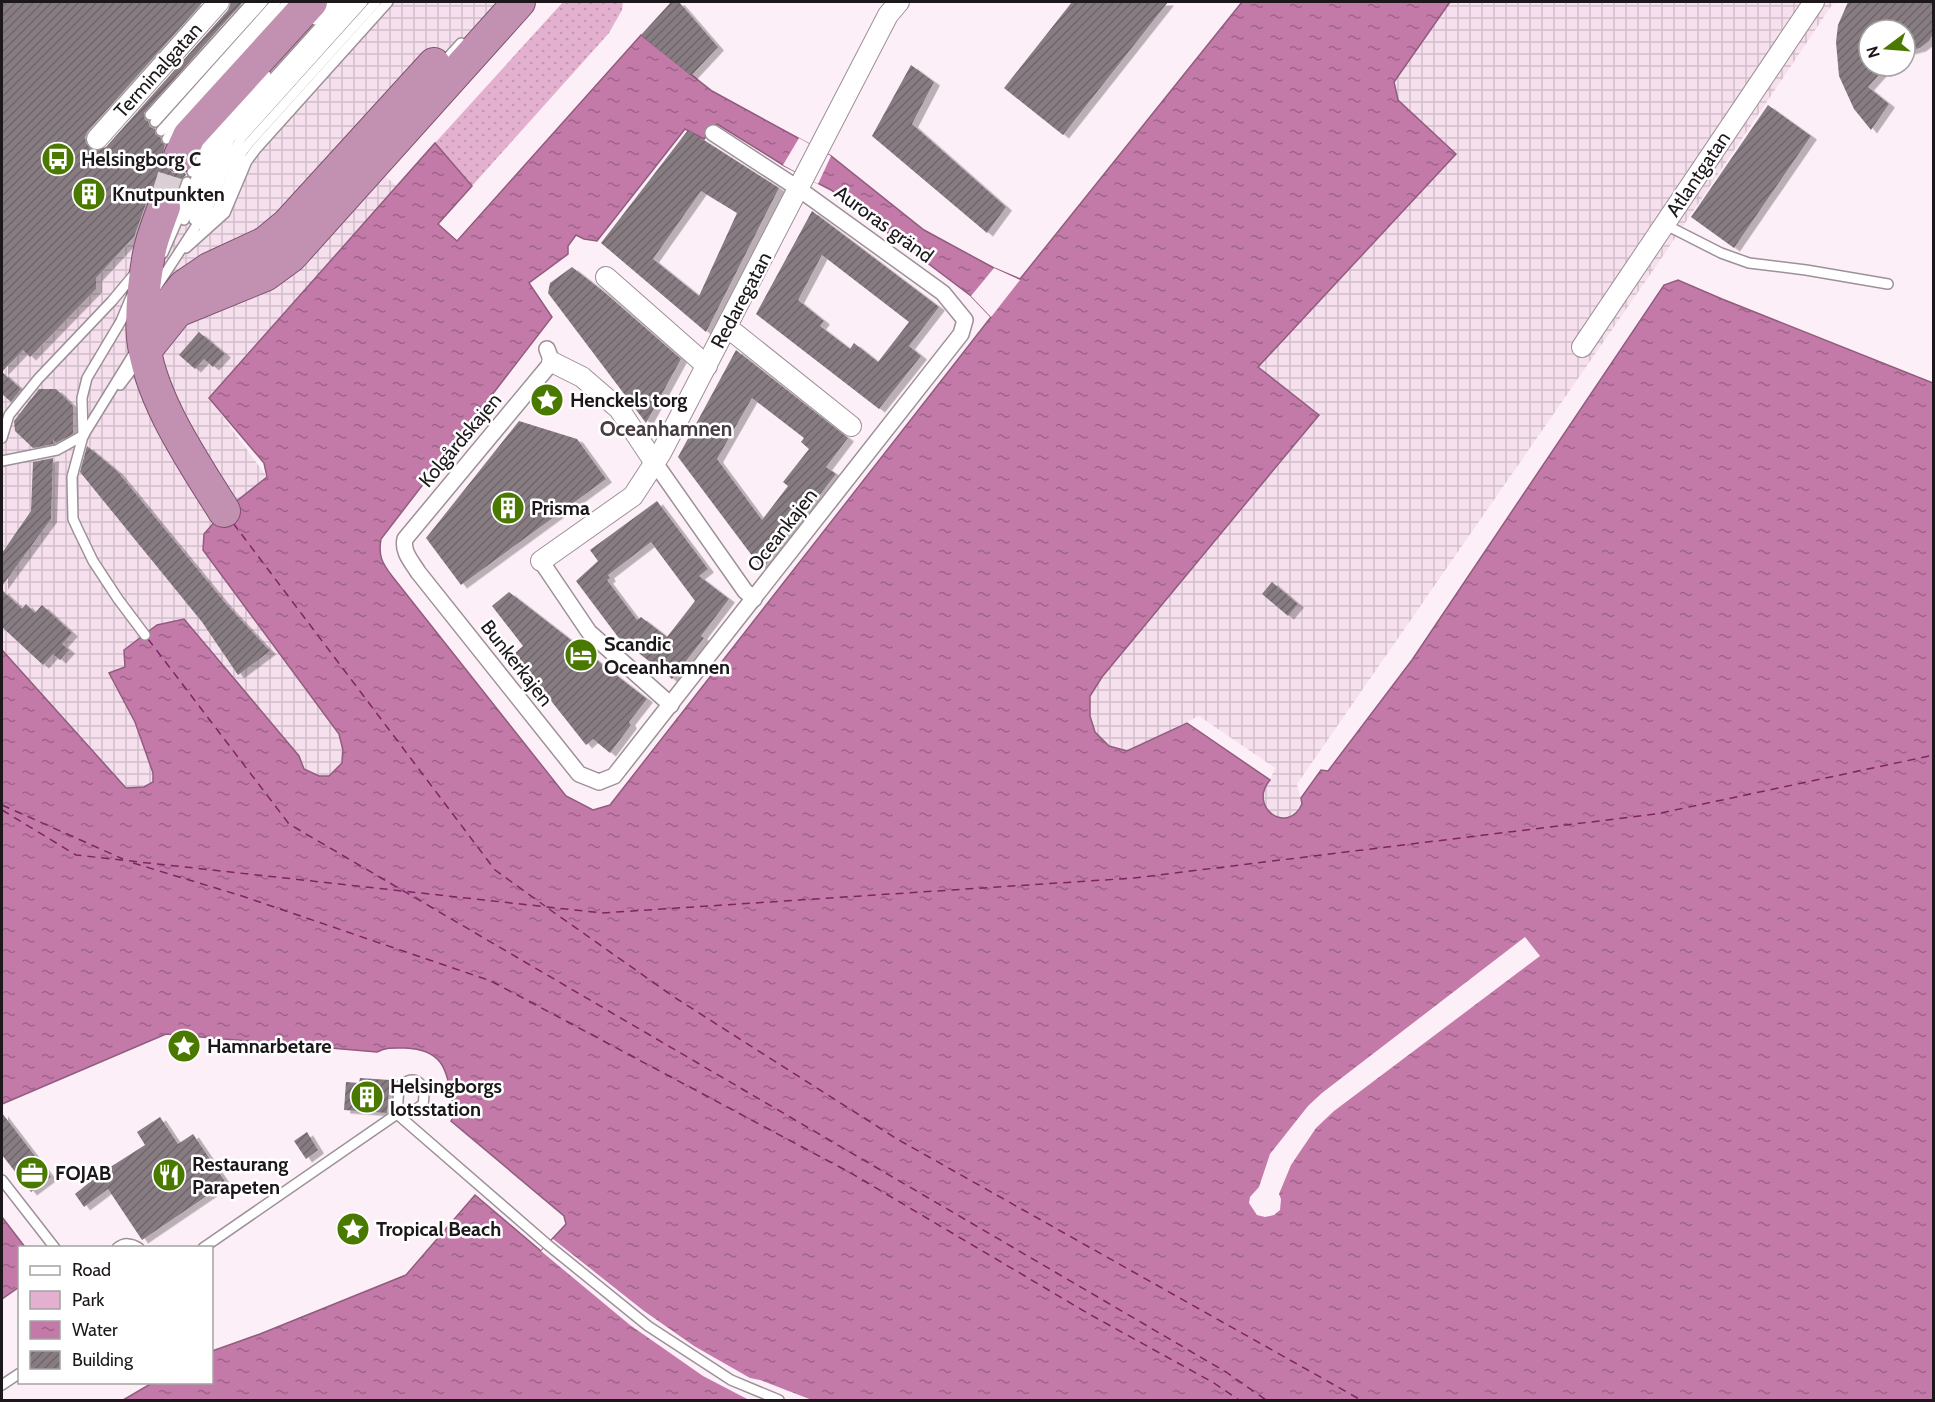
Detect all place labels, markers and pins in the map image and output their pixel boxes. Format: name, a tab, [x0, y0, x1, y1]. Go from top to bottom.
bus stop icon: Helsingborg C	[40, 141, 76, 177]
place label: Helsingborg C	[81, 147, 201, 171]
building icon: Knutpunkten	[71, 176, 107, 212]
place label: Knutpunkten	[112, 182, 225, 206]
place icon: Henckels torg	[529, 382, 565, 418]
place label: Henckels torg	[570, 388, 687, 412]
building icon: Prisma	[490, 490, 526, 526]
place label: Prisma	[531, 496, 590, 520]
place label: Scandic Oceanhamnen	[604, 632, 730, 679]
hotel icon: Scandic Oceanhamnen	[563, 637, 599, 673]
place icon: Hamnarbetare	[166, 1028, 202, 1064]
place label: Hamnarbetare	[207, 1034, 332, 1058]
place label: Helsingborgs lotsstation	[390, 1074, 502, 1121]
building icon: Helsingborgs lotsstation	[349, 1079, 385, 1115]
place label: Restaurang Parapeten	[192, 1152, 288, 1199]
office icon: FOJAB	[14, 1155, 50, 1191]
restaurant icon: Restaurang Parapeten	[151, 1157, 187, 1193]
place label: FOJAB	[55, 1161, 111, 1185]
place icon: Tropical Beach	[335, 1211, 371, 1247]
place label: Tropical Beach	[376, 1217, 501, 1241]

